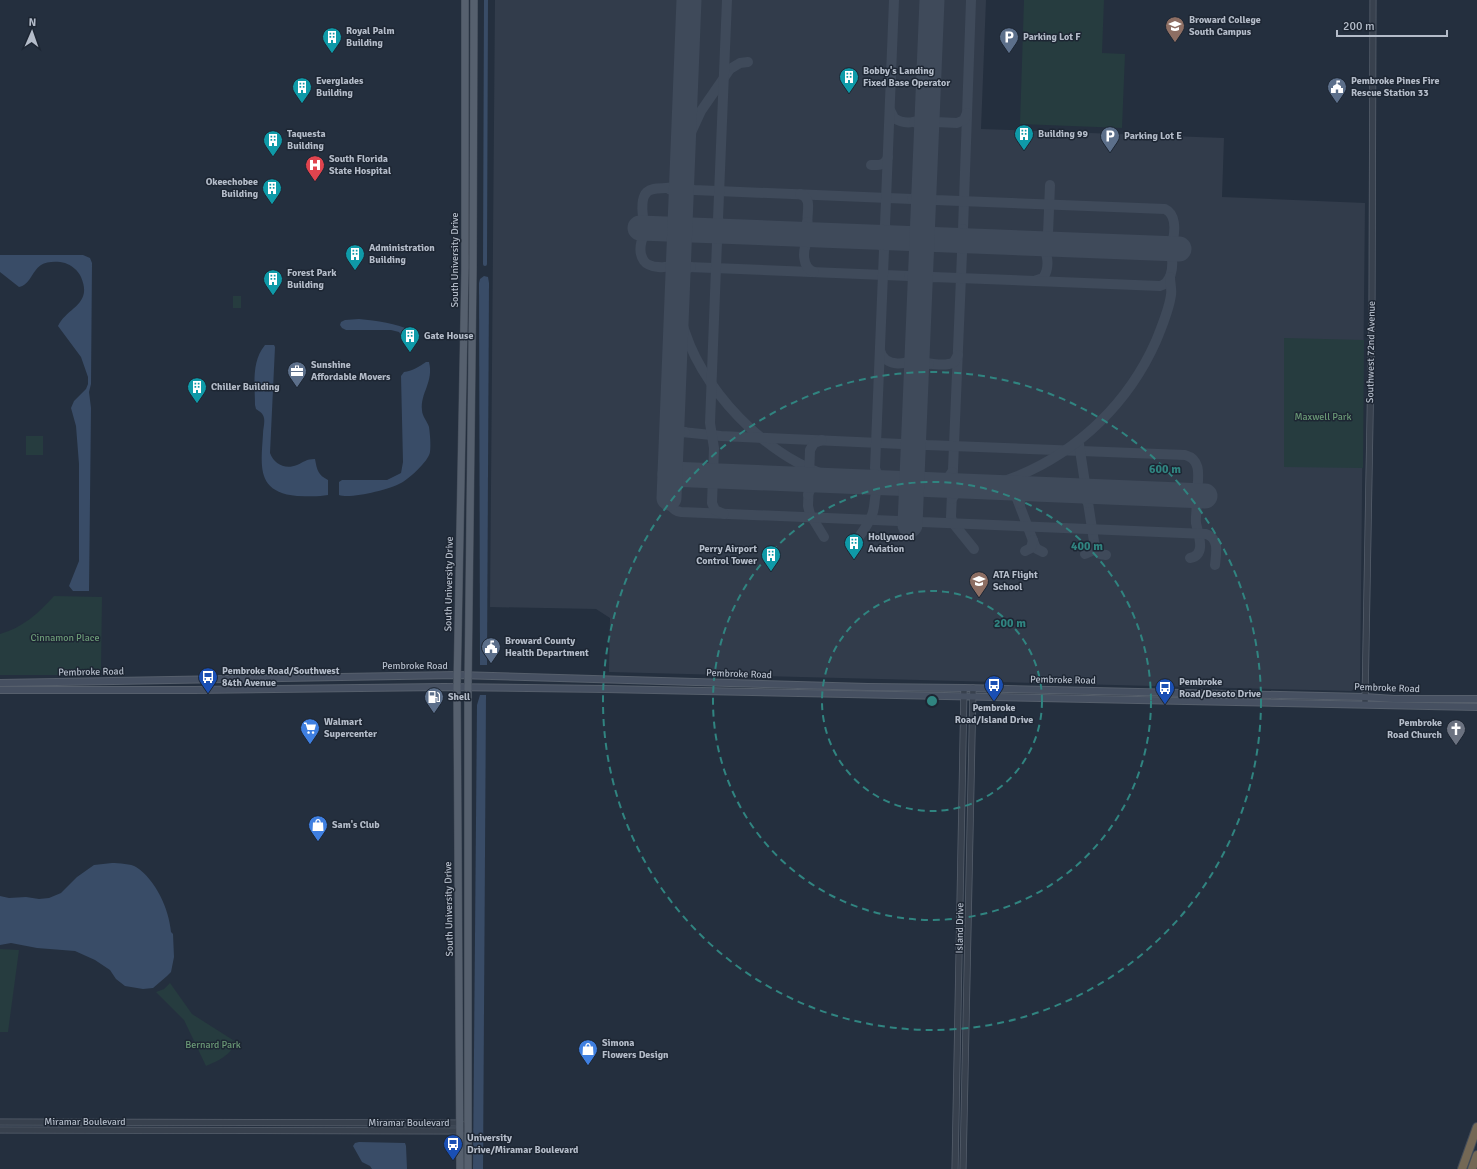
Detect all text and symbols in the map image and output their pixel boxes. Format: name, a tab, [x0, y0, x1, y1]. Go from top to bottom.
north arrow	[12, 12, 52, 52]
scale bar	[1337, 12, 1447, 38]
place label: Broward College South Campus	[1189, 14, 1261, 38]
school or university icon: Broward College South Campus	[1164, 15, 1186, 43]
text: N	[28, 16, 36, 29]
text: 200 m	[1343, 19, 1375, 34]
place label: Royal Palm Building	[346, 25, 394, 49]
building icon: Royal Palm Building	[321, 26, 343, 54]
parking icon: Parking Lot F	[998, 26, 1020, 54]
place label: Parking Lot F	[1023, 31, 1081, 43]
place label: Bobby's Landing Fixed Base Operator	[863, 65, 950, 89]
building icon: Bobby's Landing Fixed Base Operator	[838, 66, 860, 94]
place label: Everglades Building	[316, 75, 364, 99]
place label: Pembroke Pines Fire Rescue Station 33	[1351, 75, 1439, 99]
building icon: Everglades Building	[291, 76, 313, 104]
public building icon: Pembroke Pines Fire Rescue Station 33	[1326, 76, 1348, 104]
building icon: Building 99	[1013, 123, 1035, 151]
parking icon: Parking Lot E	[1099, 125, 1121, 153]
place label: Taquesta Building	[287, 128, 326, 152]
place label: Building 99	[1038, 128, 1088, 140]
building icon: Taquesta Building	[262, 129, 284, 157]
place label: Parking Lot E	[1124, 130, 1182, 142]
place label: South Florida State Hospital	[329, 153, 391, 177]
hospital icon: South Florida State Hospital	[304, 154, 326, 182]
place label: Okeechobee Building	[206, 176, 259, 200]
building icon: Okeechobee Building	[261, 177, 283, 205]
street label: South University Drive	[449, 212, 461, 308]
place label: Administration Building	[369, 242, 435, 266]
building icon: Administration Building	[344, 243, 366, 271]
place label: Forest Park Building	[287, 267, 337, 291]
building icon: Forest Park Building	[262, 268, 284, 296]
street label: Southwest 72nd Avenue	[1364, 301, 1378, 403]
building icon: Gate House	[399, 325, 421, 353]
place label: Gate House	[424, 330, 473, 342]
place label: Sunshine Affordable Movers	[311, 359, 391, 383]
office icon: Sunshine Affordable Movers	[286, 360, 308, 388]
building icon: Chiller Building	[186, 376, 208, 404]
place label: Chiller Building	[211, 381, 280, 393]
park label: Maxwell Park	[1294, 411, 1352, 423]
text: 600 m	[1149, 462, 1181, 477]
place label: Hollywood Aviation	[868, 531, 915, 555]
building icon: Hollywood Aviation	[843, 532, 865, 560]
street label: South University Drive	[442, 536, 456, 632]
text: 400 m	[1071, 539, 1103, 554]
place label: Perry Airport Control Tower	[696, 543, 757, 567]
building icon: Perry Airport Control Tower	[760, 544, 782, 572]
place label: ATA Flight School	[993, 569, 1038, 593]
school or university icon: ATA Flight School	[968, 570, 990, 598]
text: 200 m	[994, 616, 1026, 631]
park label: Cinnamon Place	[31, 632, 99, 644]
place label: Broward County Health Department	[505, 635, 589, 659]
public building icon: Broward County Health Department	[480, 636, 502, 664]
street label: Pembroke Road	[382, 660, 448, 672]
street label: Pembroke Road	[58, 665, 124, 679]
place label: Pembroke Road/Southwest 84th Avenue	[222, 665, 340, 689]
bus stop icon: Pembroke Road/Southwest 84th Avenue	[197, 666, 219, 694]
street label: Pembroke Road	[706, 667, 772, 681]
street label: Pembroke Road	[1030, 673, 1096, 687]
bus stop icon: Pembroke Road/Island Drive	[983, 674, 1005, 702]
place label: Pembroke Road/Desoto Drive	[1179, 676, 1261, 700]
bus stop icon: Pembroke Road/Desoto Drive	[1154, 677, 1176, 705]
street label: Pembroke Road	[1354, 681, 1420, 695]
fuel station icon: Shell	[423, 686, 445, 714]
place label: Shell	[448, 691, 470, 703]
centre of rings	[925, 694, 939, 708]
place label: Pembroke Road/Island Drive	[955, 702, 1033, 726]
place label: Walmart Supercenter	[324, 716, 377, 740]
supermarket icon: Walmart Supercenter	[299, 717, 321, 745]
place label: Pembroke Road Church	[1387, 717, 1443, 741]
church icon: Pembroke Road Church	[1445, 718, 1467, 746]
shop icon: Sam's Club	[307, 814, 329, 842]
place label: Sam's Club	[332, 819, 380, 831]
street label: South University Drive	[442, 861, 456, 957]
street label: Island Drive	[954, 903, 966, 953]
place label: Simona Flowers Design	[602, 1037, 669, 1061]
shop icon: Simona Flowers Design	[577, 1038, 599, 1066]
park label: Bernard Park	[185, 1039, 241, 1051]
street label: Miramar Boulevard	[44, 1116, 126, 1128]
street label: Miramar Boulevard	[368, 1117, 450, 1129]
place label: University Drive/Miramar Boulevard	[467, 1132, 579, 1156]
bus stop icon: University Drive/Miramar Boulevard	[442, 1133, 464, 1161]

